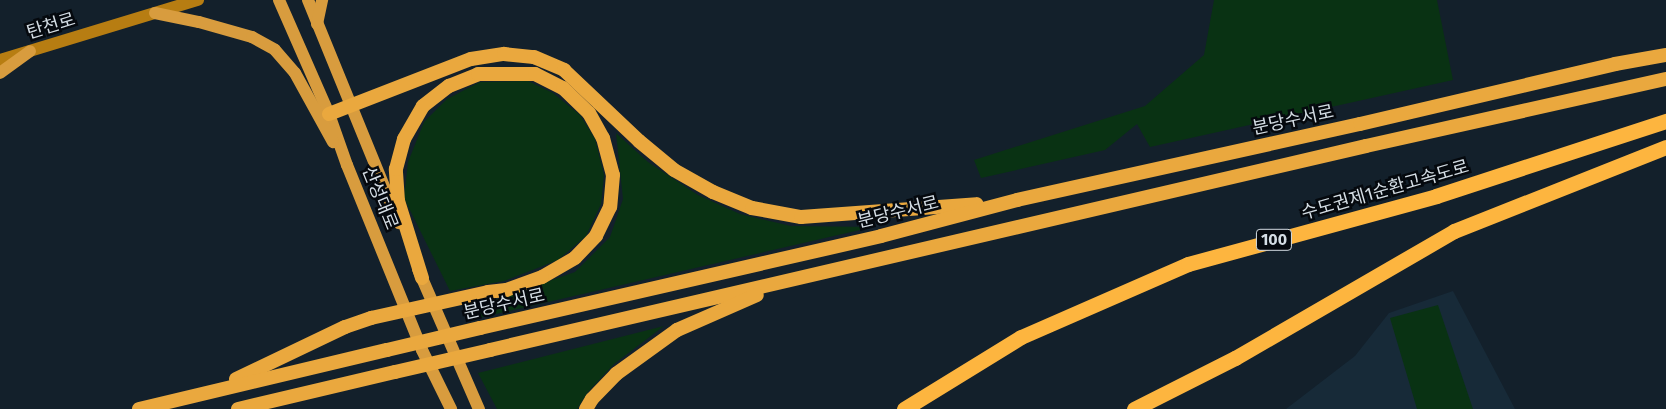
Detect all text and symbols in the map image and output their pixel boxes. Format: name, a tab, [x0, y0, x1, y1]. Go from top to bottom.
street label: 탄천로	[24, 8, 78, 44]
street label: 분당수서로	[1250, 101, 1336, 139]
street label: 수도권제1순환고속도로	[1299, 156, 1471, 224]
street label: 산성대로	[358, 163, 402, 233]
street label: 분당수서로	[855, 192, 941, 232]
road number: 100	[1255, 226, 1293, 254]
street label: 분당수서로	[461, 284, 547, 324]

